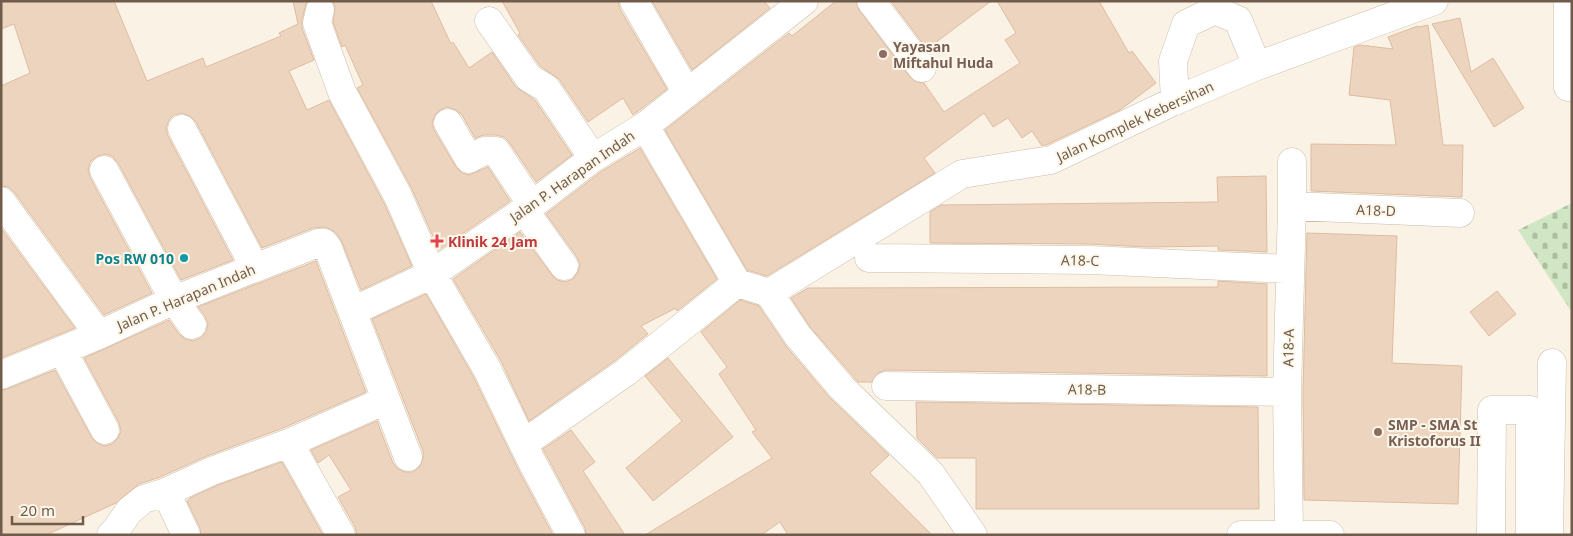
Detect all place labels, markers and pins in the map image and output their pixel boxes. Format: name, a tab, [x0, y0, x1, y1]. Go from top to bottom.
place label: Yayasan Miftahul Huda	[893, 37, 993, 72]
marker: Yayasan Miftahul Huda	[877, 48, 889, 60]
place label: Klinik 24 Jam	[448, 232, 538, 251]
marker: Klinik 24 Jam	[430, 234, 444, 248]
place label: Pos RW 010	[96, 249, 174, 268]
marker: Pos RW 010	[178, 252, 190, 264]
place label: SMP - SMA St Kristoforus II	[1388, 415, 1481, 450]
marker: SMP - SMA St Kristoforus II	[1372, 426, 1384, 438]

